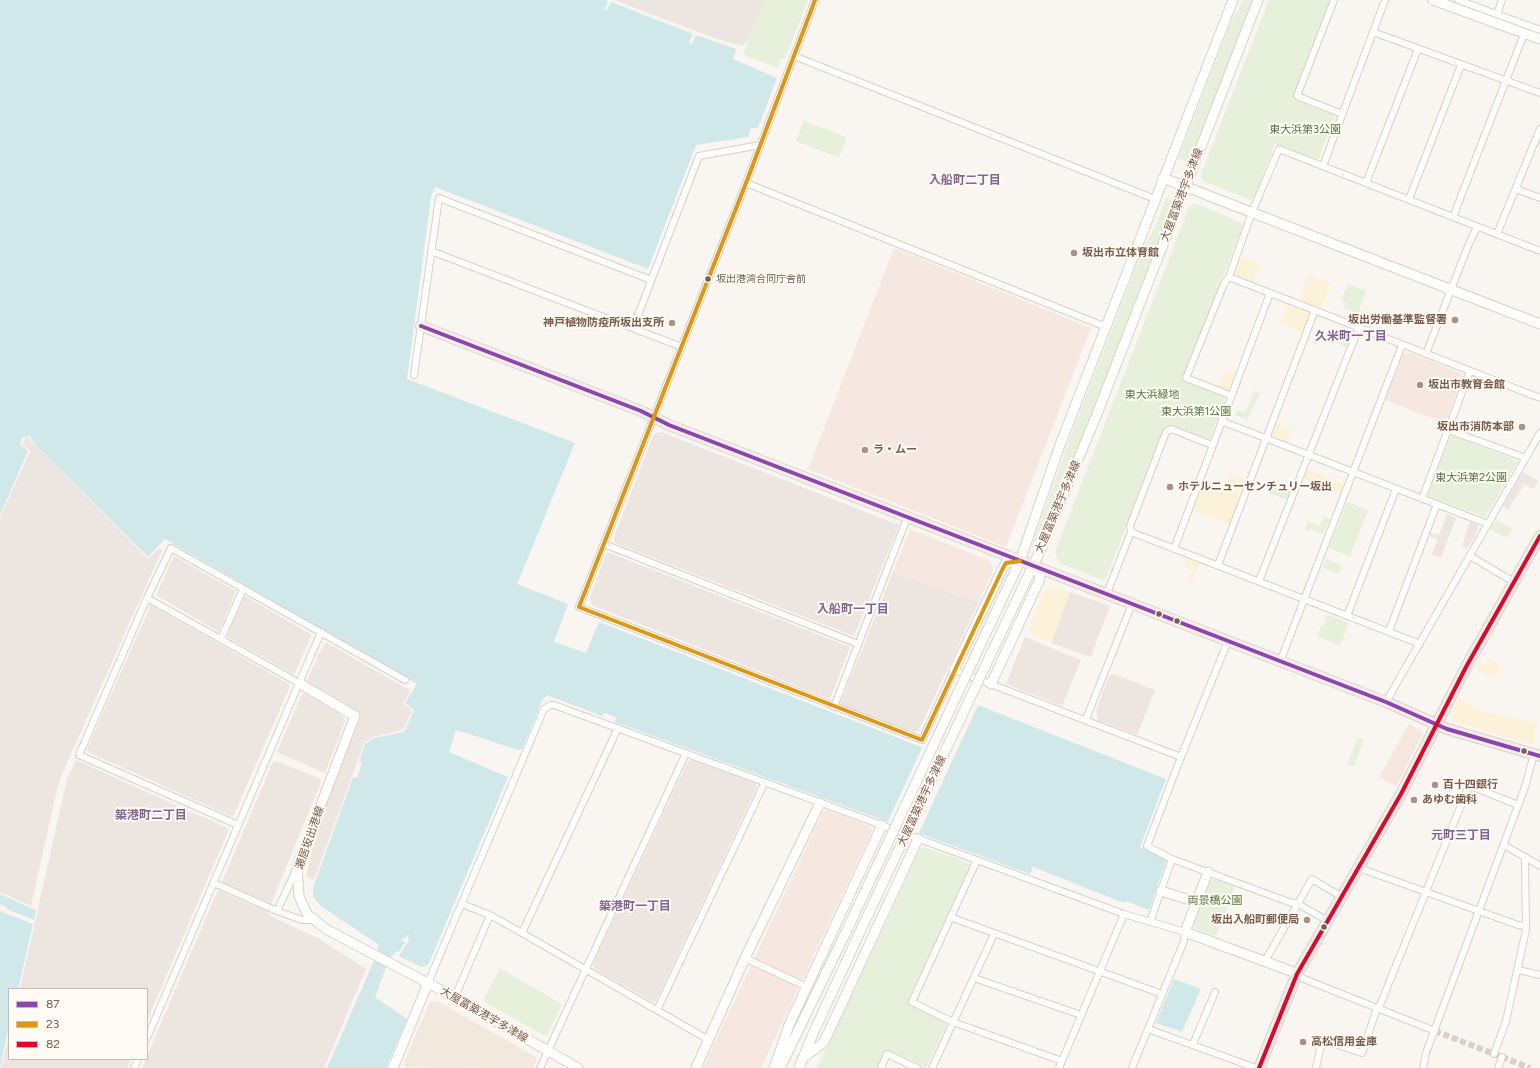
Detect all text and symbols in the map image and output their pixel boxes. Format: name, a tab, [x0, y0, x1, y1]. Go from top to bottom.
park label: 東大浜第3公園	[1269, 123, 1341, 137]
street label: 大屋冨築港宇多津線	[1158, 146, 1206, 244]
district label: 入船町二丁目	[929, 173, 1001, 187]
place label: 坂出市立体育館	[1082, 246, 1159, 260]
marker: 坂出市立体育館	[1069, 248, 1079, 258]
place label: 坂出港湾合同庁舎前	[716, 273, 806, 285]
marker: 坂出港湾合同庁舎前	[703, 274, 713, 284]
place label: 坂出労働基準監督署	[1348, 313, 1447, 327]
marker: 坂出労働基準監督署	[1450, 315, 1460, 325]
place label: 神戸植物防疫所坂出支所	[543, 316, 664, 330]
marker: 神戸植物防疫所坂出支所	[667, 318, 677, 328]
district label: 久米町一丁目	[1315, 329, 1387, 343]
place label: 坂出市教育会館	[1428, 378, 1505, 392]
marker: 坂出市教育会館	[1415, 380, 1425, 390]
park label: 東大浜緑地	[1125, 388, 1179, 402]
park label: 東大浜第1公園	[1161, 405, 1231, 419]
place label: 坂出市消防本部	[1437, 420, 1514, 434]
marker: 坂出市消防本部	[1517, 422, 1527, 432]
place label: ラ・ムー	[873, 443, 917, 457]
marker: ラ・ムー	[860, 445, 870, 455]
street label: 大屋冨築港宇多津線	[1033, 459, 1083, 555]
park label: 東大浜第2公園	[1435, 471, 1507, 485]
place label: ホテルニューセンチュリー坂出	[1178, 480, 1332, 494]
marker: ホテルニューセンチュリー坂出	[1165, 482, 1175, 492]
district label: 入船町一丁目	[817, 602, 889, 616]
unlabelled marker	[1154, 609, 1164, 619]
unlabelled marker	[1172, 616, 1182, 626]
unlabelled marker	[1519, 746, 1529, 756]
street label: 大屋冨築港宇多津線	[895, 753, 949, 849]
place label: 百十四銀行	[1443, 778, 1498, 792]
marker: 百十四銀行	[1430, 780, 1440, 790]
place label: あゆむ歯科	[1422, 793, 1477, 807]
marker: あゆむ歯科	[1409, 795, 1419, 805]
street label: 瀬居坂出港線	[293, 805, 327, 871]
district label: 築港町二丁目	[115, 808, 187, 822]
district label: 元町三丁目	[1431, 828, 1491, 842]
park label: 両景橋公園	[1188, 894, 1242, 908]
district label: 築港町一丁目	[599, 899, 671, 913]
place label: 坂出入船町郵便局	[1211, 913, 1299, 927]
marker: 坂出入船町郵便局	[1302, 915, 1312, 925]
unlabelled marker	[1319, 922, 1329, 932]
street label: 大屋冨築港宇多津線	[438, 985, 530, 1045]
legend	[8, 988, 148, 1060]
text: 87	[46, 997, 60, 1011]
text: 23	[46, 1017, 59, 1031]
place label: 高松信用金庫	[1311, 1035, 1377, 1049]
text: 82	[46, 1037, 60, 1051]
marker: 高松信用金庫	[1298, 1037, 1308, 1047]

